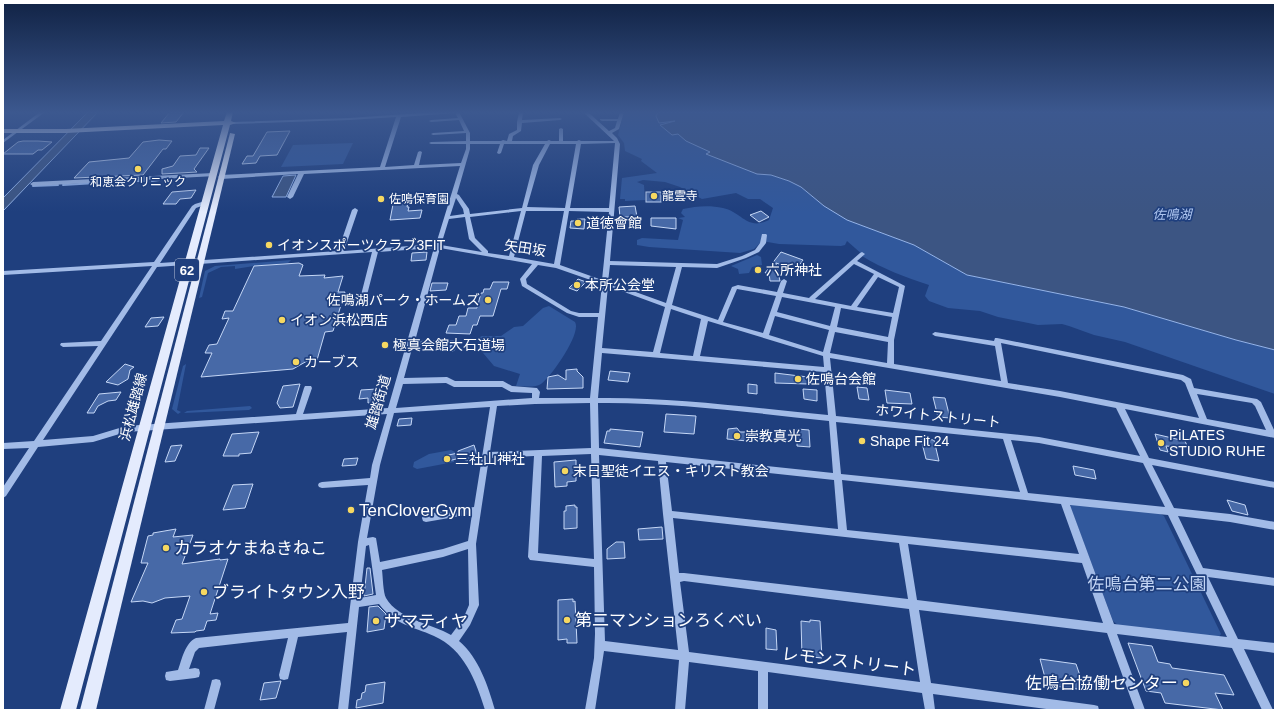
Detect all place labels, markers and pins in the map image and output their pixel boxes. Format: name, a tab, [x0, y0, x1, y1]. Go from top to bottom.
marker: 和恵会クリニック	[133, 164, 143, 174]
place label: 和恵会クリニック	[90, 175, 186, 189]
place label: 龍雲寺	[662, 189, 698, 203]
marker: 龍雲寺	[649, 191, 659, 201]
place label: 佐鳴保育園	[389, 192, 449, 206]
marker: 佐鳴保育園	[376, 194, 386, 204]
place label: 道徳會館	[586, 215, 642, 231]
marker: 道徳會館	[573, 218, 583, 228]
place label: イオンスポーツクラブ3FIT	[277, 237, 446, 253]
marker: イオンスポーツクラブ3FIT	[264, 240, 274, 250]
place label: 六所神社	[766, 262, 822, 278]
marker: 六所神社	[753, 265, 763, 275]
place label: 本所公会堂	[585, 277, 655, 293]
marker: 本所公会堂	[572, 280, 582, 290]
place label: 佐鳴湖パーク・ホームズ	[327, 292, 480, 308]
marker: 佐鳴湖パーク・ホームズ	[483, 295, 493, 305]
place label: イオン浜松西店	[290, 312, 388, 328]
marker: イオン浜松西店	[277, 315, 287, 325]
place label: 極真会館大石道場	[393, 337, 505, 353]
marker: 極真会館大石道場	[380, 340, 390, 350]
place label: カーブス	[304, 354, 359, 370]
marker: カーブス	[291, 357, 301, 367]
place label: 佐鳴台会館	[806, 371, 876, 387]
marker: 佐鳴台会館	[793, 374, 803, 384]
place label: PiLATES STUDIO RUHE	[1169, 427, 1265, 459]
place label: 崇教真光	[745, 428, 801, 444]
marker: 崇教真光	[732, 431, 742, 441]
place label: Shape Fit 24	[870, 433, 950, 449]
marker: Shape Fit 24	[857, 436, 867, 446]
marker: PiLATES STUDIO RUHE	[1156, 438, 1166, 448]
place label: 三社山神社	[455, 451, 525, 467]
marker: 三社山神社	[442, 454, 452, 464]
place label: 末日聖徒イエス・キリスト教会	[573, 463, 769, 479]
marker: 末日聖徒イエス・キリスト教会	[560, 466, 570, 476]
place label: TenCloverGym	[359, 501, 471, 520]
marker: TenCloverGym	[346, 505, 356, 515]
place label: カラオケまねきねこ	[174, 539, 327, 558]
marker: カラオケまねきねこ	[161, 543, 171, 553]
place label: ブライトタウン入野	[212, 583, 365, 602]
marker: ブライトタウン入野	[199, 587, 209, 597]
place label: 第二マンションろくべい	[575, 611, 762, 630]
place label: サマティヤ	[384, 612, 468, 631]
marker: 第二マンションろくべい	[562, 615, 572, 625]
marker: サマティヤ	[371, 616, 381, 626]
place label: 佐鳴台協働センター	[1025, 674, 1178, 693]
marker: 佐鳴台協働センター	[1181, 678, 1191, 688]

